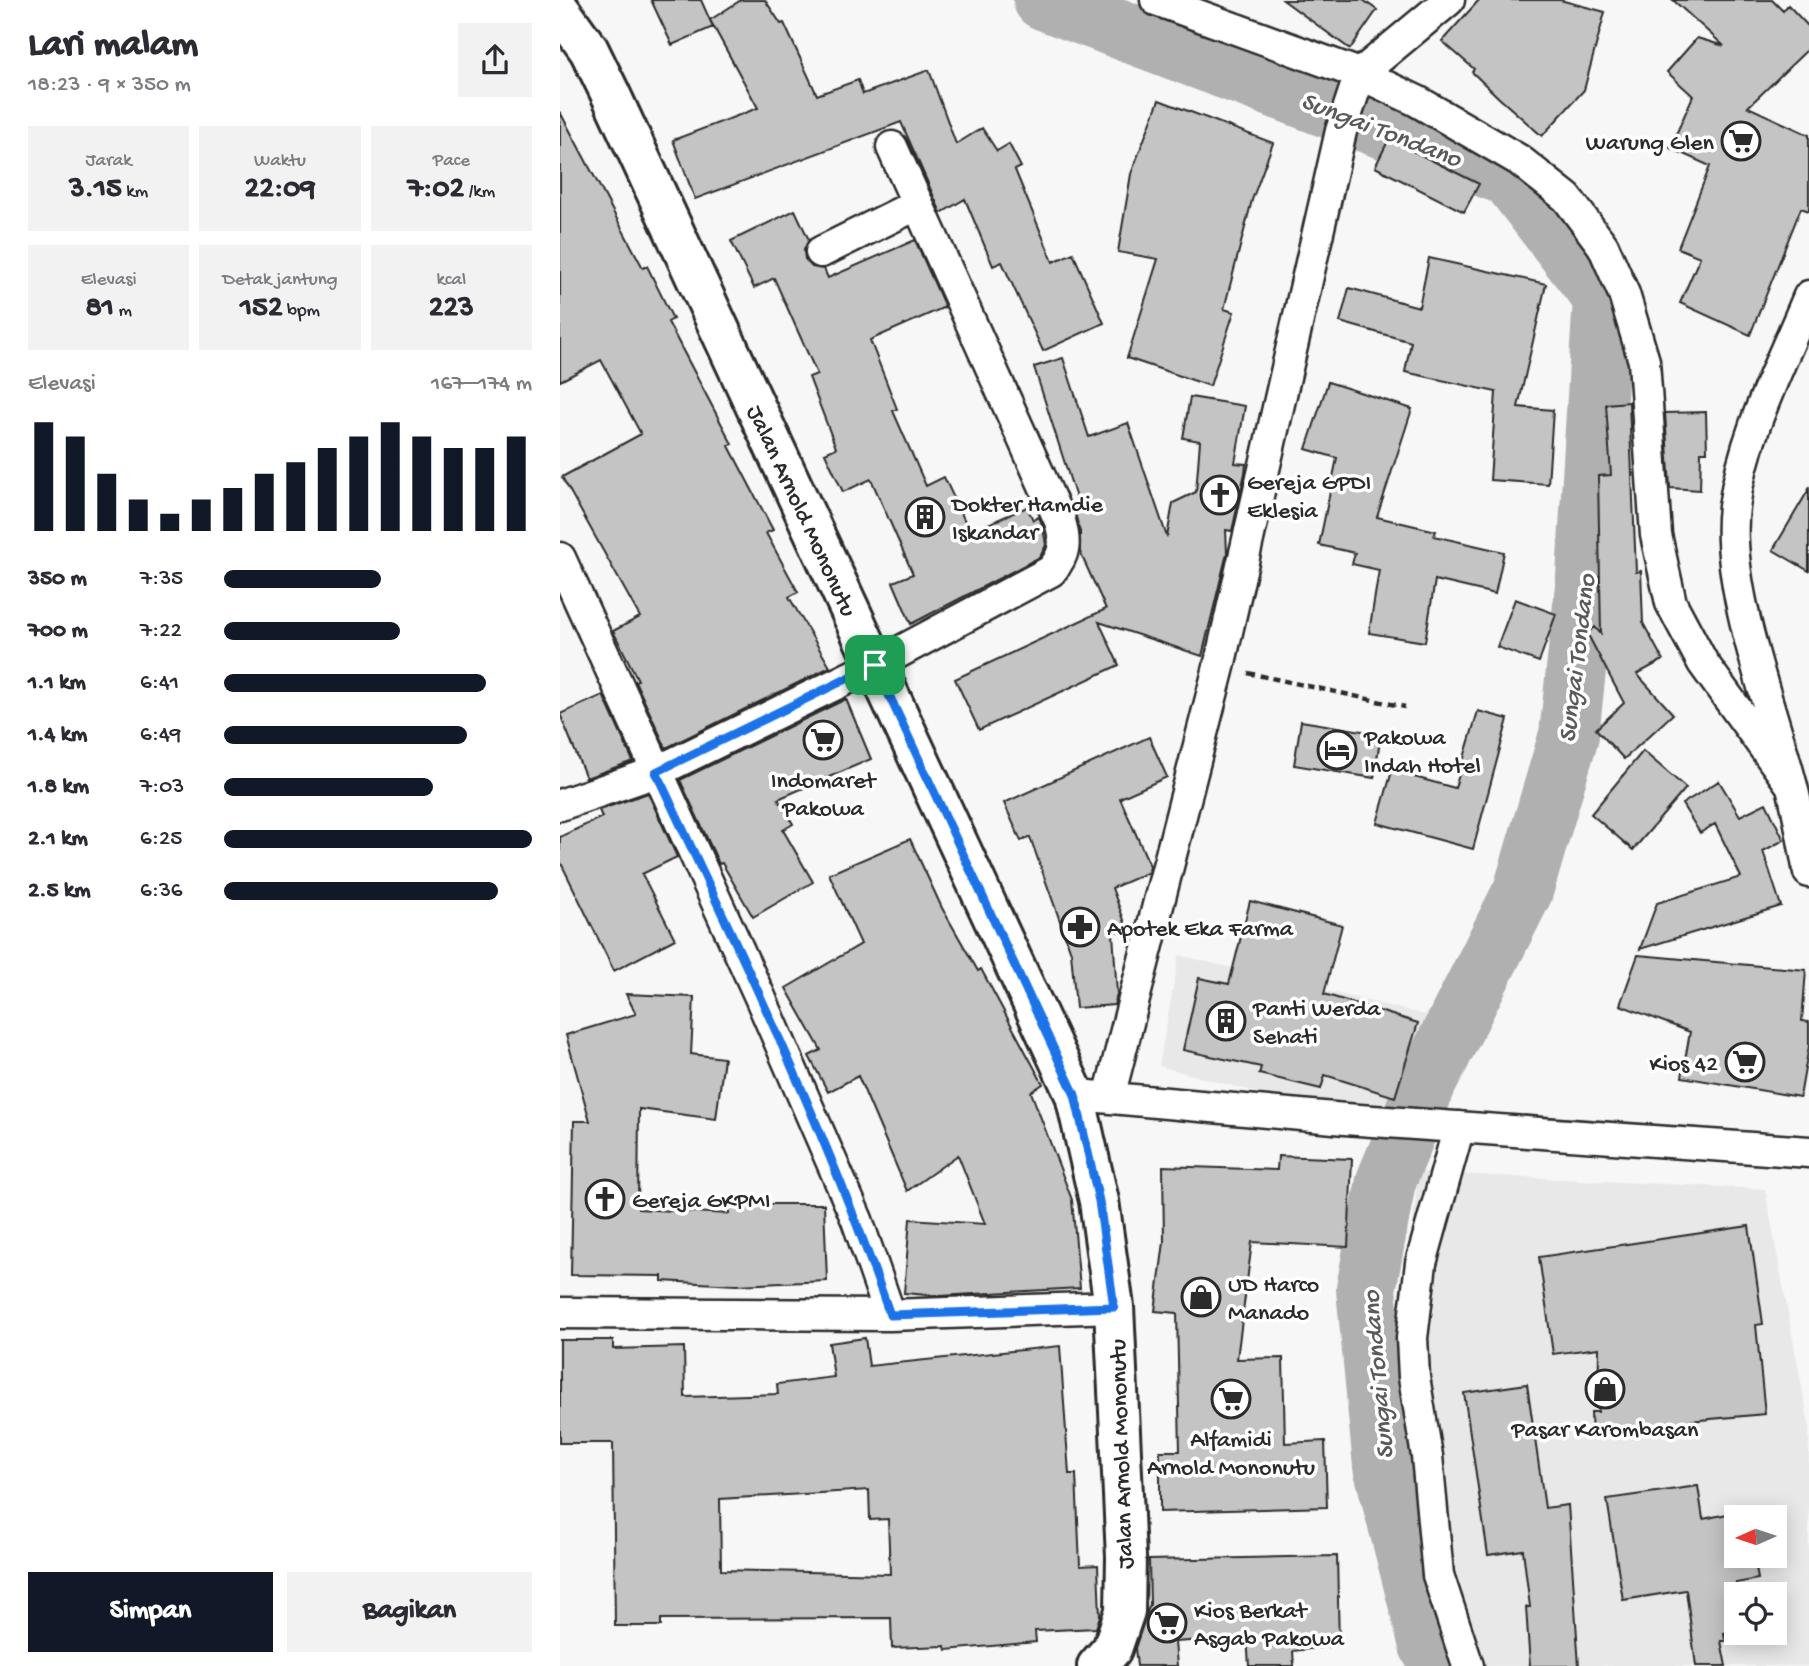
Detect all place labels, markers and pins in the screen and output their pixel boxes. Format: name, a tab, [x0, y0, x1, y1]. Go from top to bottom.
supermarket icon: Warung Glen	[1720, 120, 1762, 162]
place label: Warung Glen	[1586, 130, 1715, 159]
place label: Gereja GPDI Eklesia	[1247, 470, 1371, 527]
church icon: Gereja GPDI Eklesia	[1199, 474, 1241, 516]
place label: Dokter Hamdie Iskandar	[950, 492, 1103, 549]
building icon: Dokter Hamdie Iskandar	[904, 496, 946, 538]
pin	[845, 635, 905, 695]
supermarket icon: Indomaret Pakowa	[802, 719, 844, 761]
place label: Pakowa Indah Hotel	[1363, 725, 1481, 782]
hotel icon: Pakowa Indah Hotel	[1316, 729, 1358, 771]
place label: Indomaret Pakowa	[771, 768, 878, 825]
pharmacy icon: Apotek Eka Farma	[1059, 906, 1101, 948]
place label: Apotek Eka Farma	[1107, 916, 1294, 945]
place label: Panti Werda Sehati	[1252, 996, 1381, 1053]
building icon: Panti Werda Sehati	[1205, 1000, 1247, 1042]
supermarket icon: Kios 42	[1724, 1041, 1766, 1083]
place label: Kios 42	[1649, 1051, 1718, 1080]
church icon: Gereja GKPMI	[584, 1178, 626, 1220]
place label: Gereja GKPMI	[632, 1188, 770, 1217]
place label: UD Harco Manado	[1228, 1272, 1319, 1329]
shop icon: UD Harco Manado	[1180, 1276, 1222, 1318]
shop icon: Pasar Karombasan	[1584, 1368, 1626, 1410]
supermarket icon: Alfamidi Arnold Mononutu	[1210, 1378, 1252, 1420]
place label: Pasar Karombasan	[1511, 1417, 1699, 1446]
place label: Alfamidi Arnold Mononutu	[1147, 1427, 1315, 1484]
place label: Kios Berkat Asgab Pakowa	[1194, 1598, 1345, 1655]
supermarket icon: Kios Berkat Asgab Pakowa	[1146, 1602, 1188, 1644]

